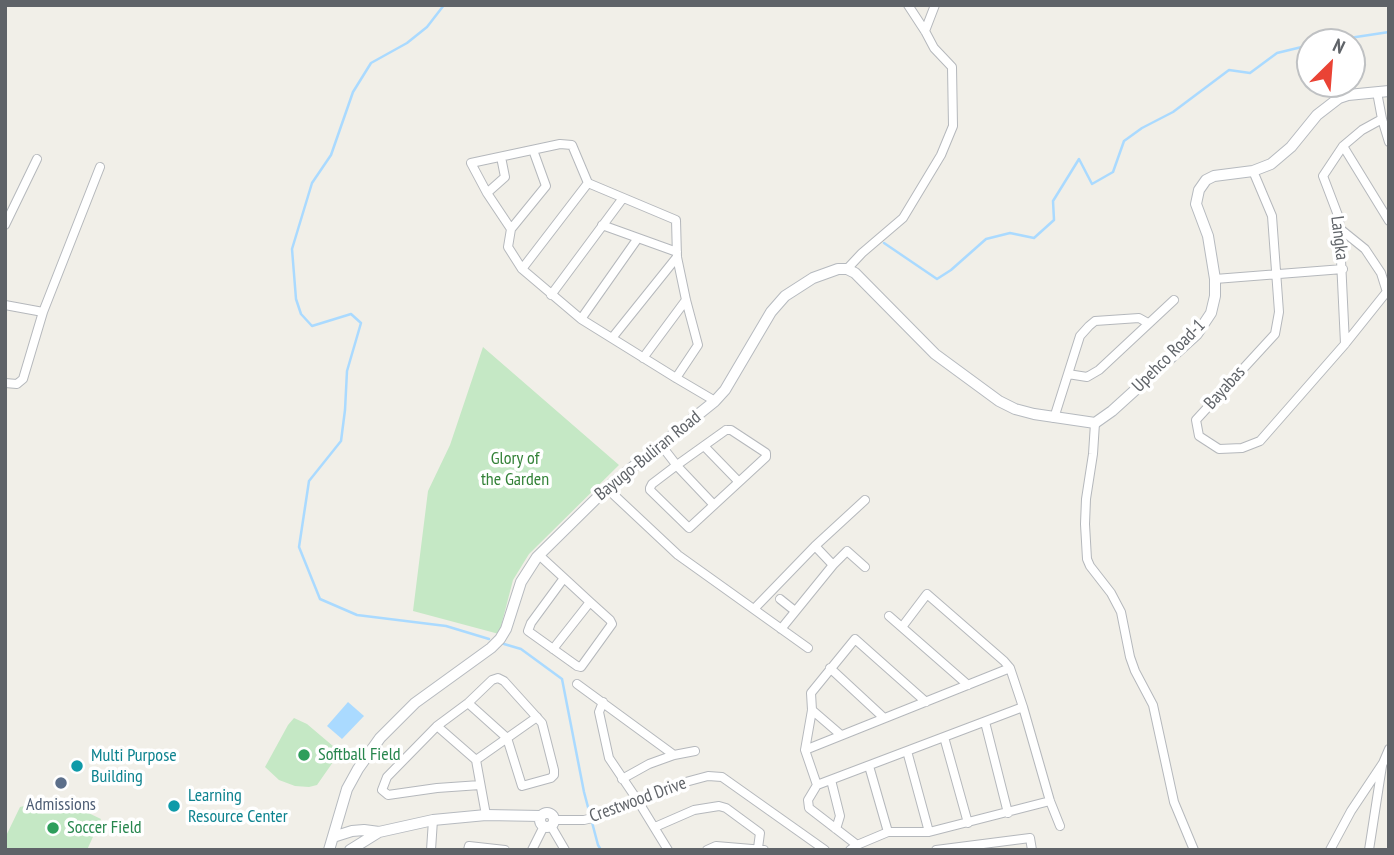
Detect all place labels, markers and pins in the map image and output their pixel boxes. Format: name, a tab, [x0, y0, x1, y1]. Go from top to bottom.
place label: Softball Field	[318, 744, 401, 766]
place label: Multi Purpose Building	[91, 745, 177, 788]
marker: Softball Field	[296, 747, 312, 763]
marker: Multi Purpose Building	[69, 758, 85, 774]
marker: Admissions	[53, 775, 69, 791]
place label: Learning Resource Center	[188, 785, 288, 828]
place label: Admissions	[26, 794, 96, 816]
marker: Learning Resource Center	[166, 798, 182, 814]
place label: Soccer Field	[67, 817, 142, 839]
marker: Soccer Field	[45, 820, 61, 836]

